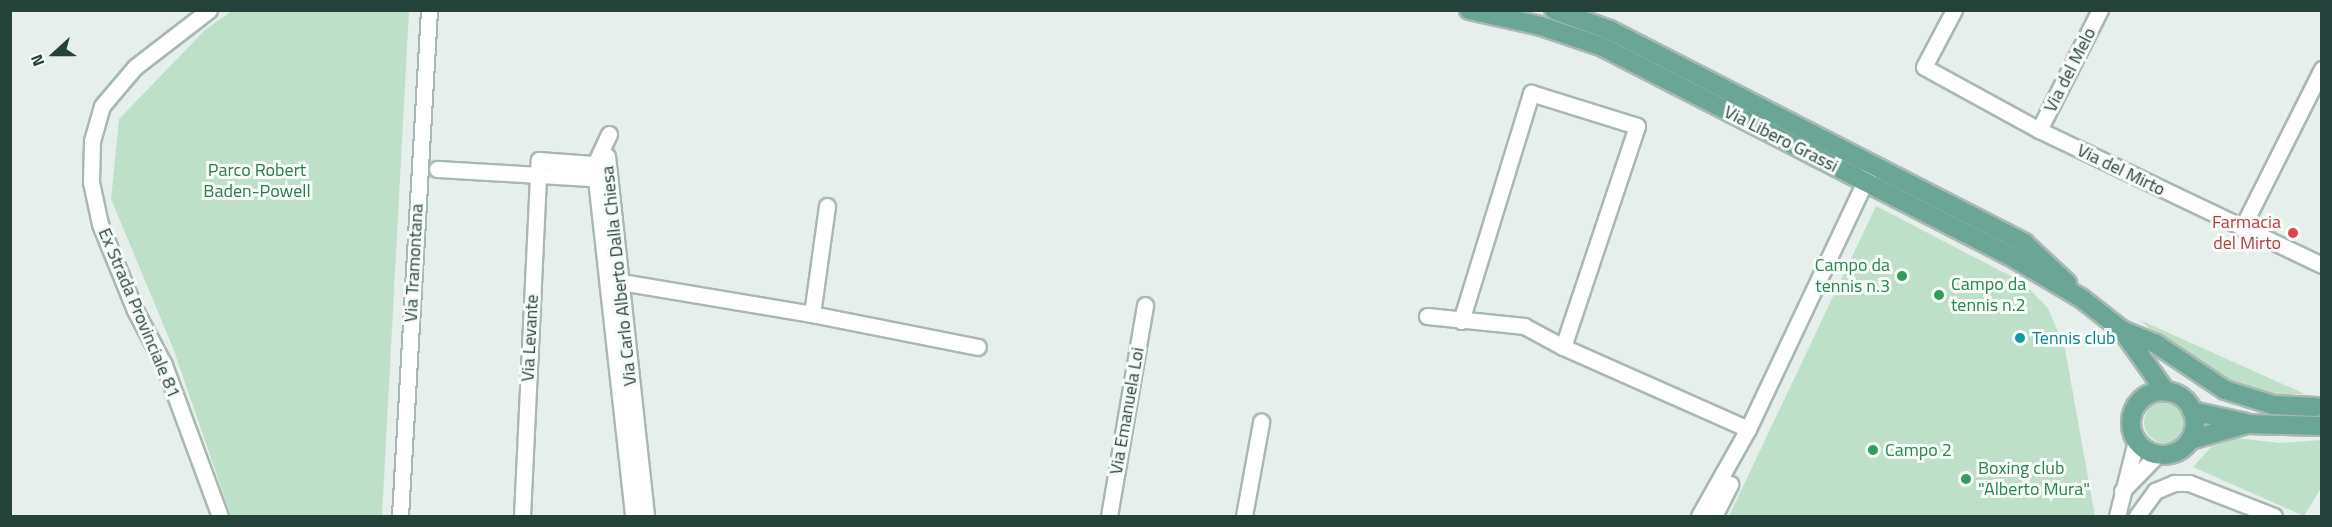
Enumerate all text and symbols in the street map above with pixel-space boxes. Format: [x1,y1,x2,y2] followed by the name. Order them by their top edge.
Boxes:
[24,24,84,84] north arrow
[2040,24,2100,116] street label: Via del Melo
[24,51,50,70] text: N
[1720,101,1842,177] street label: Via Libero Grassi
[2073,139,2169,201] street label: Via del Mirto
[203,160,311,202] park label: Parco Robert Baden-Powell
[597,165,641,387] street label: Via Carlo Alberto Dalla Chiesa
[400,203,428,323] street label: Via Tramontana
[2212,212,2281,254] place label: Farmacia del Mirto
[93,225,185,401] street label: Ex Strada Provinciale 81
[2286,226,2300,240] marker: Farmacia del Mirto
[1815,255,1890,298] place label: Campo da tennis n.3
[1895,269,1909,283] marker: Campo da tennis n.3
[1951,274,2026,316] place label: Campo da tennis n.2
[1932,288,1946,302] marker: Campo da tennis n.2
[517,294,543,382] street label: Via Levante
[2032,327,2116,349] place label: Tennis club
[2013,331,2027,345] marker: Tennis club
[1105,346,1149,476] street label: Via Emanuela Loi
[1885,439,1952,461] place label: Campo 2
[1866,443,1880,457] marker: Campo 2
[1978,458,2090,500] place label: Boxing club "Alberto Mura"
[1959,472,1973,486] marker: Boxing club "Alberto Mura"

